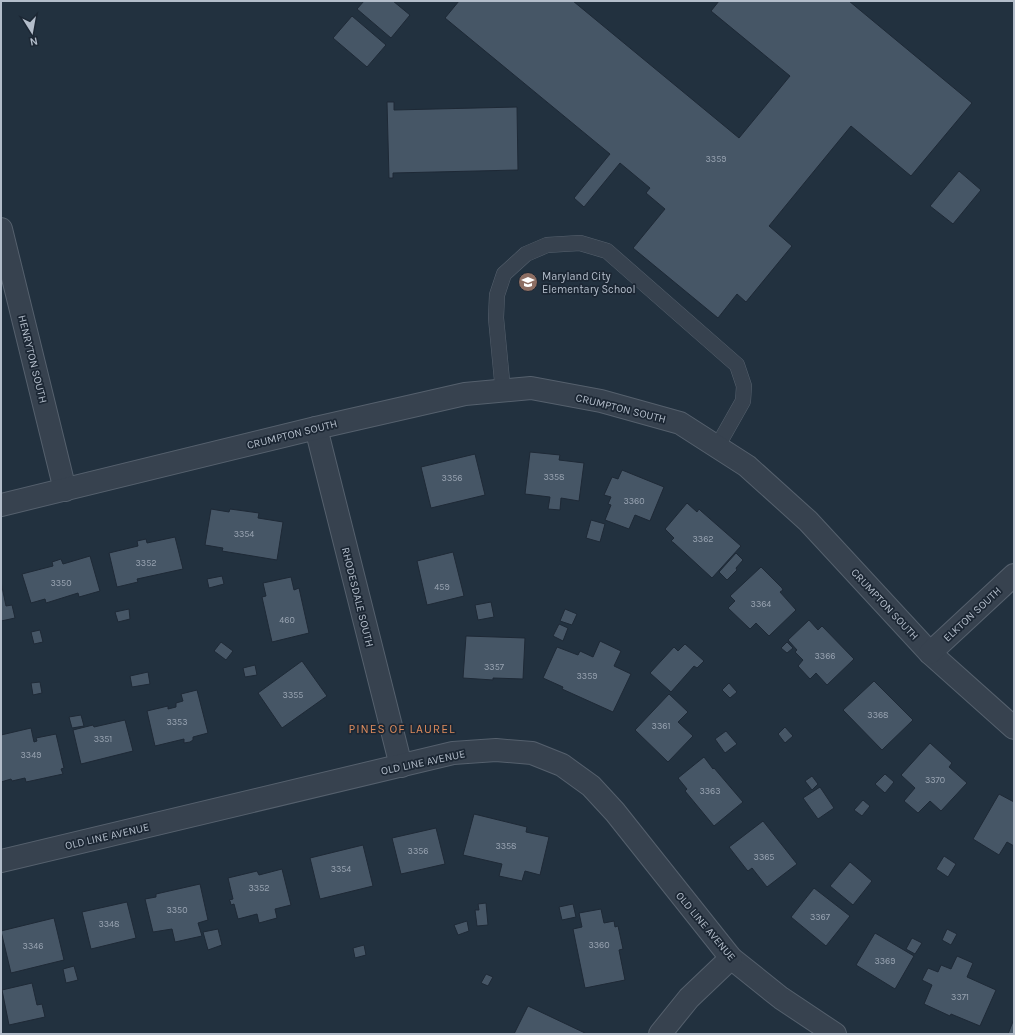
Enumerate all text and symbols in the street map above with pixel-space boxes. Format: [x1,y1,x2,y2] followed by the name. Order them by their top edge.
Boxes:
[12,12,52,52] north arrow
[29,34,39,48] text: N
[706,154,726,164] house number: 3359
[542,270,635,296] place label: Maryland City Elementary School
[517,271,539,293] school or university icon: Maryland City Elementary School
[15,314,50,405] street label: HENRYTON SOUTH
[574,391,667,426] street label: CRUMPTON SOUTH
[246,417,339,452] street label: CRUMPTON SOUTH
[543,472,565,482] house number: 3358
[442,473,462,483] house number: 3356
[623,496,645,506] house number: 3360
[234,529,254,539] house number: 3354
[693,534,714,544] house number: 3362
[339,546,376,648] street label: RHODESDALE SOUTH
[136,558,156,568] house number: 3352
[848,566,921,643] street label: CRUMPTON SOUTH
[50,578,72,588] house number: 3350
[434,582,450,592] house number: 459
[941,584,1004,645] street label: ELKTON SOUTH
[751,599,771,609] house number: 3364
[279,615,295,625] house number: 460
[815,651,835,661] house number: 3366
[484,662,505,672] house number: 3357
[577,671,597,681] house number: 3359
[283,690,303,700] house number: 3355
[867,710,889,720] house number: 3368
[166,717,188,727] house number: 3353
[652,721,670,731] house number: 3361
[349,722,456,736] district label: PINES OF LAUREL
[94,734,112,744] house number: 3351
[380,747,466,778] street label: OLD LINE AVENUE
[21,750,41,760] house number: 3349
[925,775,945,785] house number: 3370
[699,786,721,796] house number: 3363
[64,820,150,852] street label: OLD LINE AVENUE
[495,841,517,851] house number: 3358
[408,846,428,856] house number: 3356
[754,852,774,862] house number: 3365
[331,864,351,874] house number: 3354
[249,883,269,893] house number: 3352
[673,889,738,963] street label: OLD LINE AVENUE
[166,905,188,915] house number: 3350
[810,912,831,922] house number: 3367
[98,919,120,929] house number: 3348
[588,940,610,950] house number: 3360
[23,941,43,951] house number: 3346
[874,956,896,966] house number: 3369
[951,992,969,1002] house number: 3371

